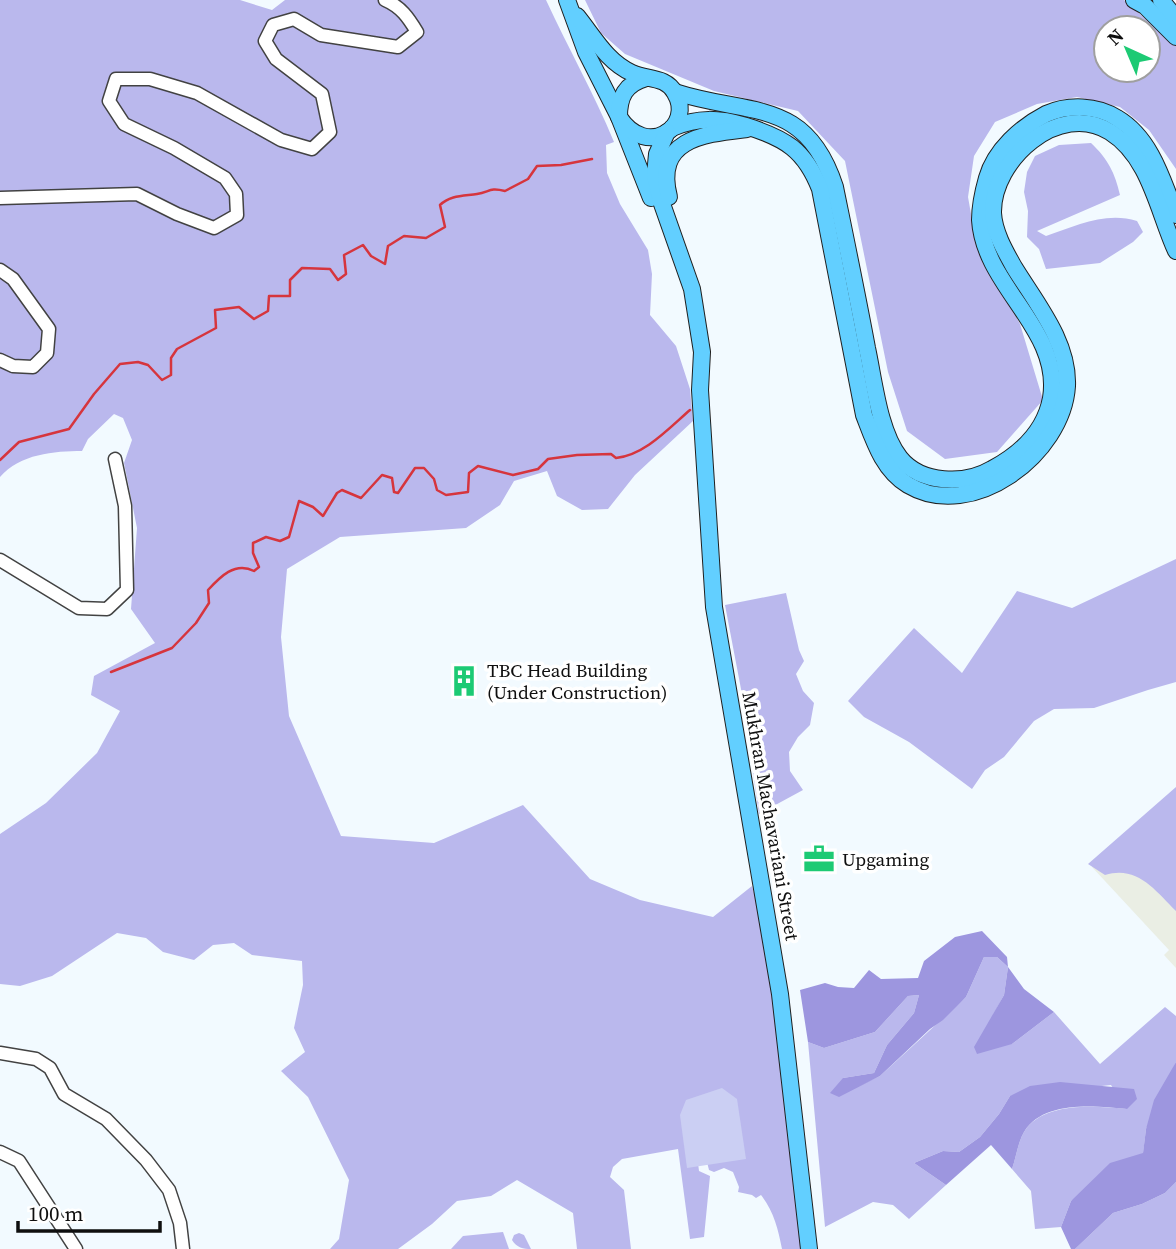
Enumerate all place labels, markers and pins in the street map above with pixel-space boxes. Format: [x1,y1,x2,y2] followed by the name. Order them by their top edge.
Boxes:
[487,657,668,705] place label: TBC Head Building (Under Construction)
[447,664,481,698] building icon: TBC Head Building (Under Construction)
[802,842,836,876] office icon: Upgaming
[842,846,929,872] place label: Upgaming

